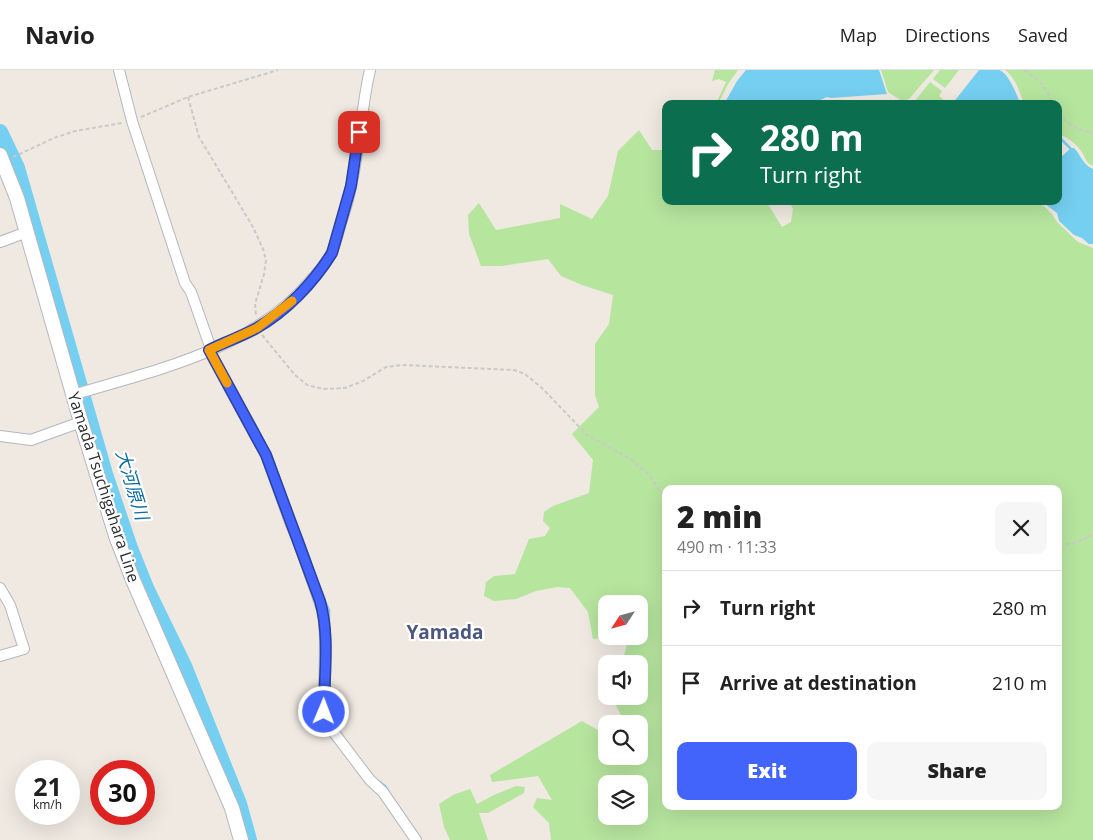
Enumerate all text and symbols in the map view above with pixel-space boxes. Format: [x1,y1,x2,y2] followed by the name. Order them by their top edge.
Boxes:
[25,18,95,51] text: Navio
[840,23,877,47] text: Map
[905,23,990,47] text: Directions
[1018,23,1068,47] text: Saved
[338,111,380,153] pin
[760,114,864,161] text: 280 m
[345,118,373,146] icon: arrive
[677,120,742,185] icon: right
[760,159,862,189] text: Turn right
[63,389,145,585] street label: Yamada Tsuchigahara Line
[111,447,156,525] water label: 大河原川
[677,496,762,537] text: 2 min
[995,502,1047,554] button: close
[677,536,777,558] text: 490 m · 11:33
[677,594,705,622] icon: right
[598,595,648,645] north arrow
[598,595,648,825] map controls
[720,595,815,621] text: Turn right
[992,595,1047,621] text: 280 m
[407,619,483,645] district label: Yamada
[598,655,648,705] button: sound
[677,669,705,697] icon: arrive
[720,670,917,696] text: Arrive at destination
[992,670,1047,696] text: 210 m
[297,685,349,737] position arrow
[598,715,648,765] button: search
[677,742,857,800] button: Exit
[867,742,1047,800] button: Share
[90,760,155,825] speed limit sign: 30
[33,769,62,803] text: 21
[598,775,648,825] button: layers
[33,796,62,813] text: km/h

